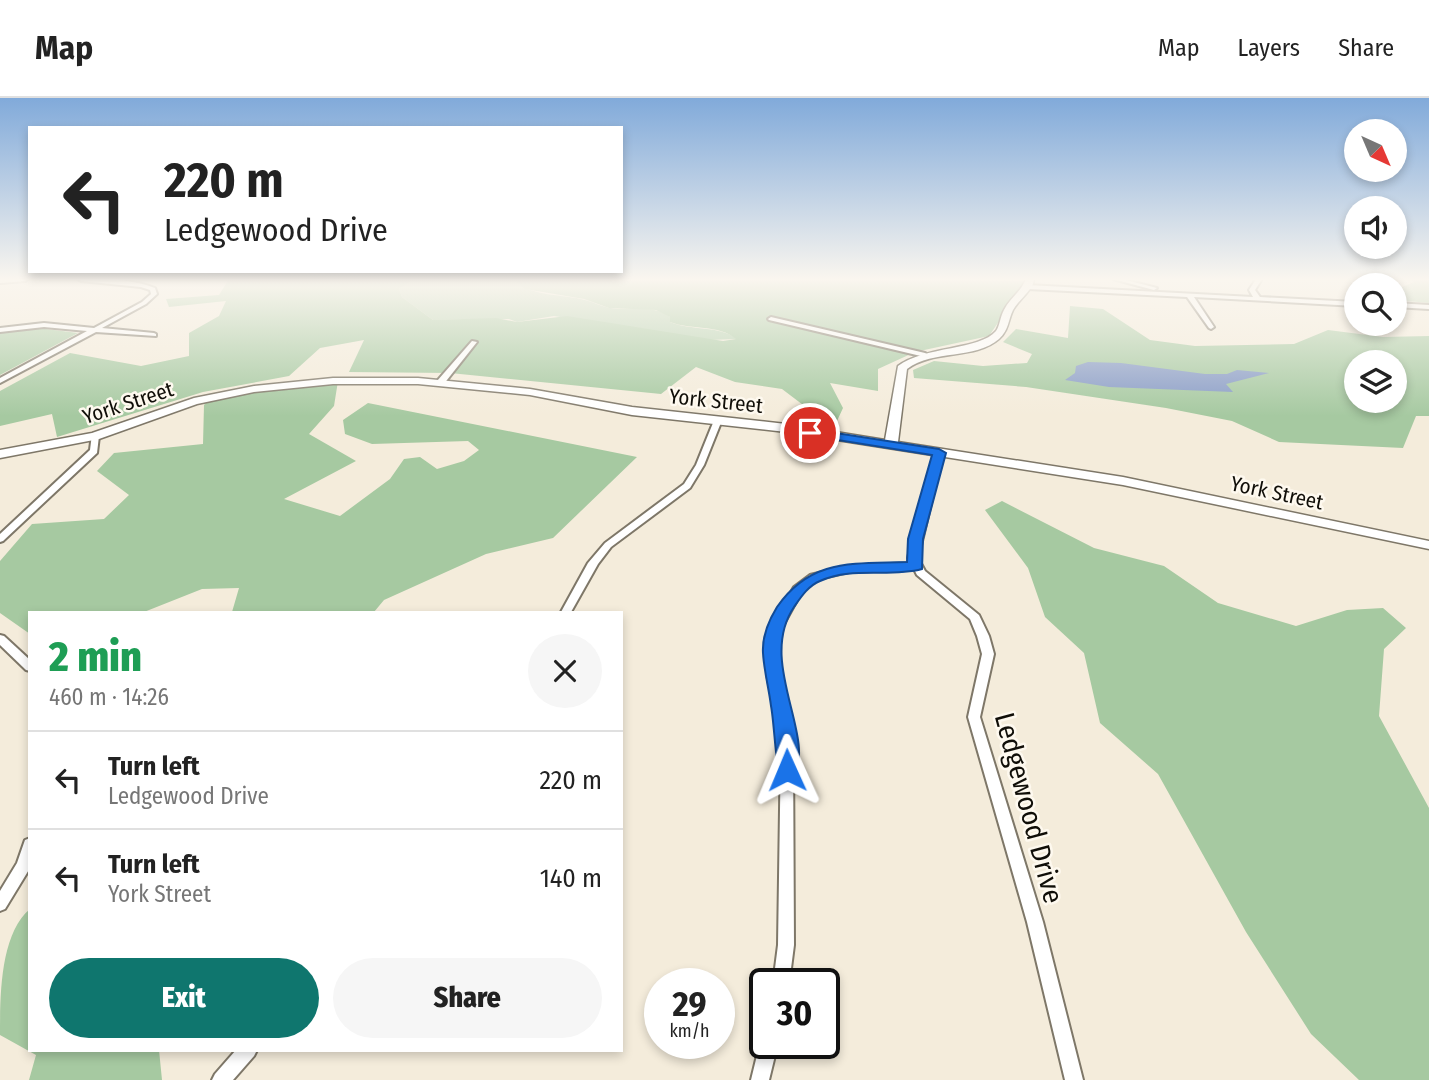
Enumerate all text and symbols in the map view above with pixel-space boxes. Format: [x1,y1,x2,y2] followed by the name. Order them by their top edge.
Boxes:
[35,28,93,68] text: Map
[1158,34,1200,62] text: Map
[1238,34,1300,62] text: Layers
[1338,34,1394,62] text: Share
[1344,119,1407,182] north arrow
[1344,119,1407,413] map controls
[164,151,284,210] text: 220 m
[49,154,140,245] icon: left
[1344,196,1407,259] button: sound
[164,211,388,249] text: Ledgewood Drive
[1344,273,1407,336] button: search
[1344,350,1407,413] button: layers
[79,376,177,430] street label: York Street
[668,383,764,419] street label: York Street
[780,403,840,463] pin
[791,414,829,452] icon: arrive
[1228,471,1326,516] street label: York Street
[49,632,142,682] text: 2 min
[528,634,602,708] button: close
[49,683,169,711] text: 460 m · 14:26
[988,709,1070,907] street label: Ledgewood Drive
[750,733,824,807] position arrow
[108,751,200,782] text: Turn left
[49,761,87,799] icon: left
[539,765,602,796] text: 220 m
[108,782,269,810] text: Ledgewood Drive
[108,849,200,880] text: Turn left
[49,859,87,897] icon: left
[540,863,602,894] text: 140 m
[108,880,211,908] text: York Street
[49,958,319,1038] button: Exit
[333,958,602,1038] button: Share
[749,968,840,1059] speed limit sign: 30
[672,983,707,1025] text: 29
[669,1020,710,1042] text: km/h

